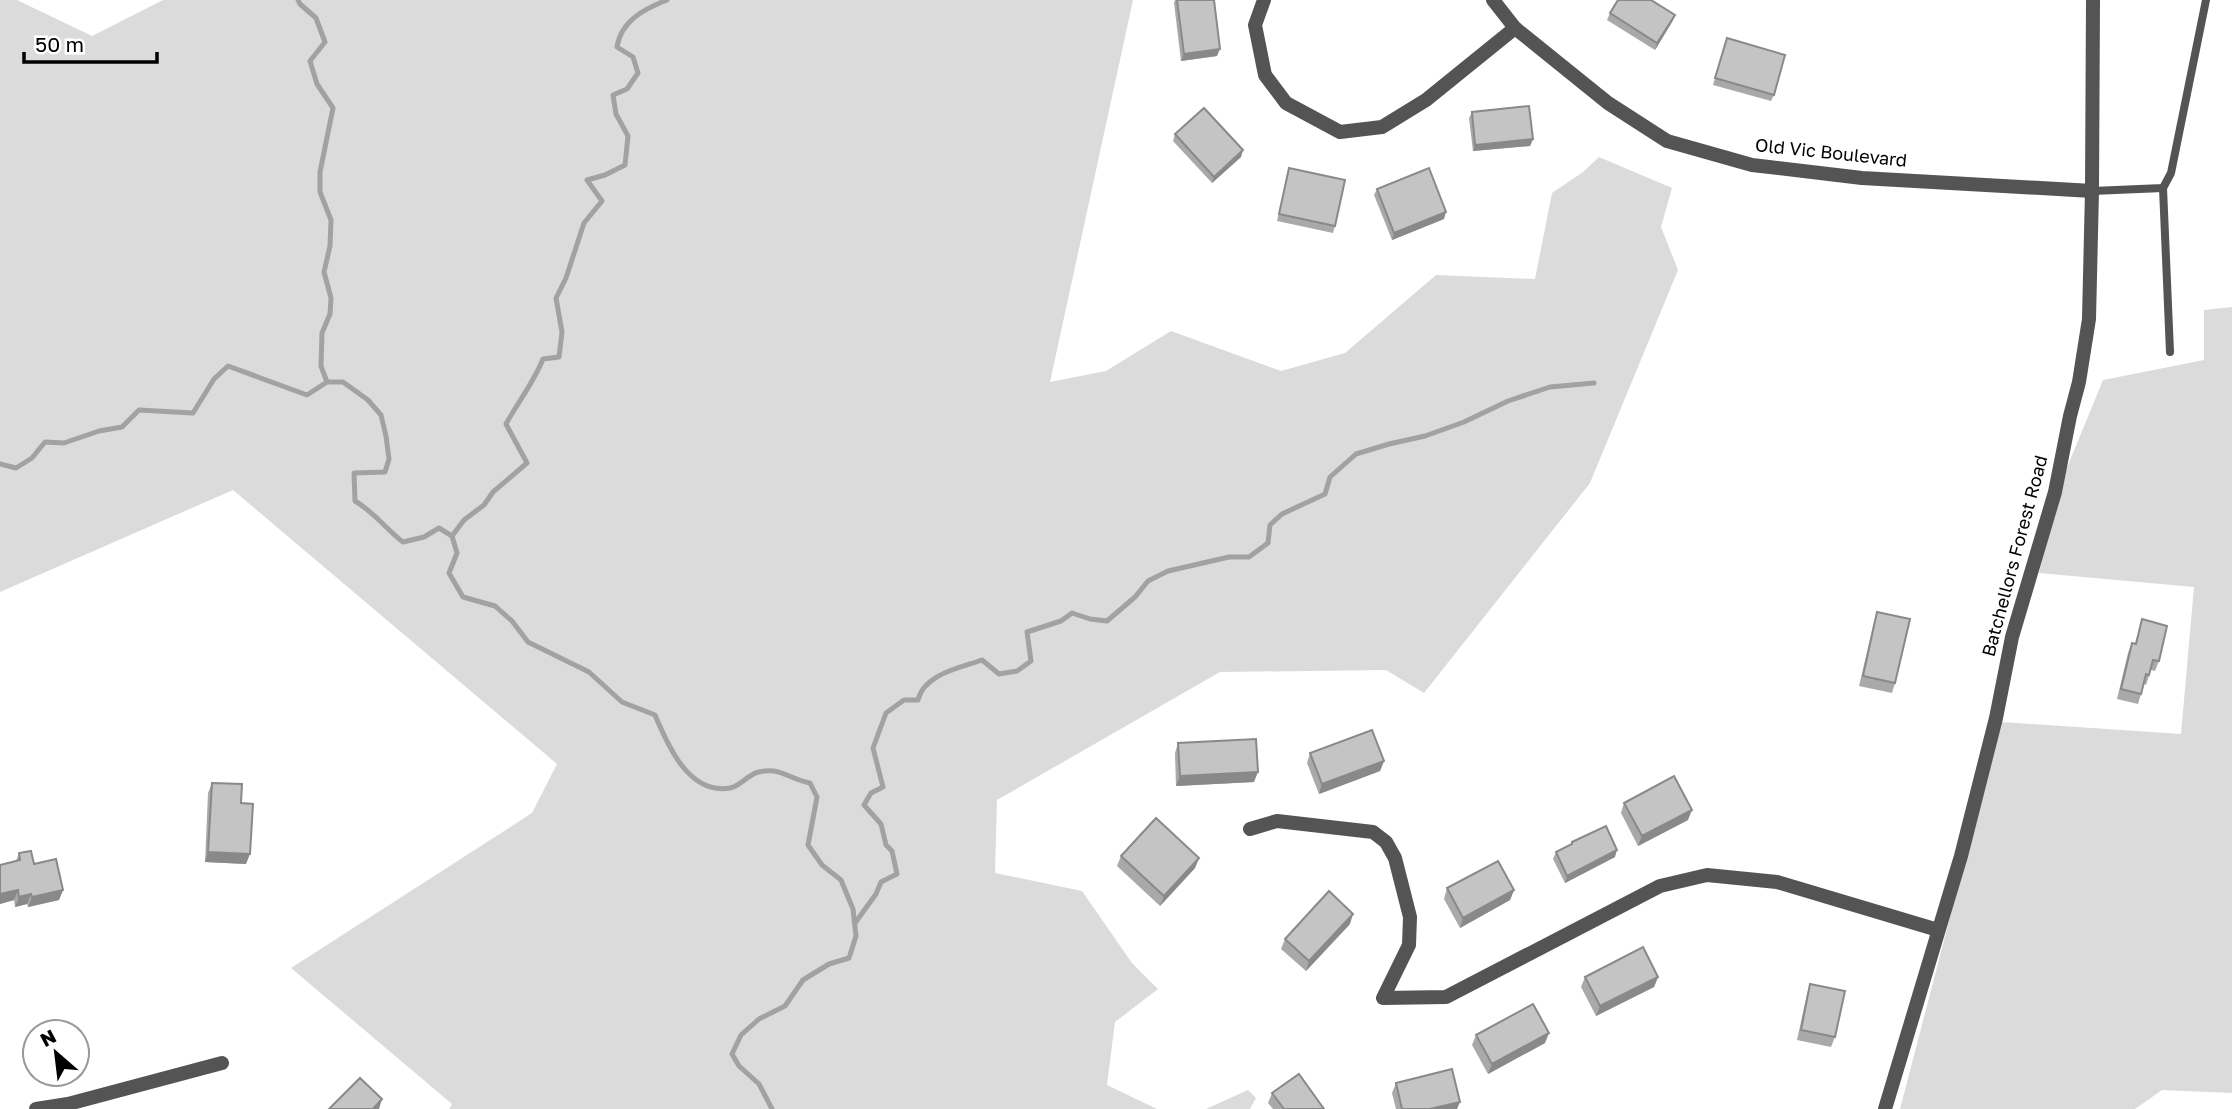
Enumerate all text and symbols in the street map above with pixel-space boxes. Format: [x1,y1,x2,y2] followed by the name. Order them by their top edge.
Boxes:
[24,21,158,65] scale bar
[35,31,84,57] text: 50 m
[1754,133,1908,171] street label: Old Vic Boulevard
[1977,453,2052,659] street label: Batchellors Forest Road
[21,1018,91,1088] north arrow
[36,1024,60,1051] text: N

